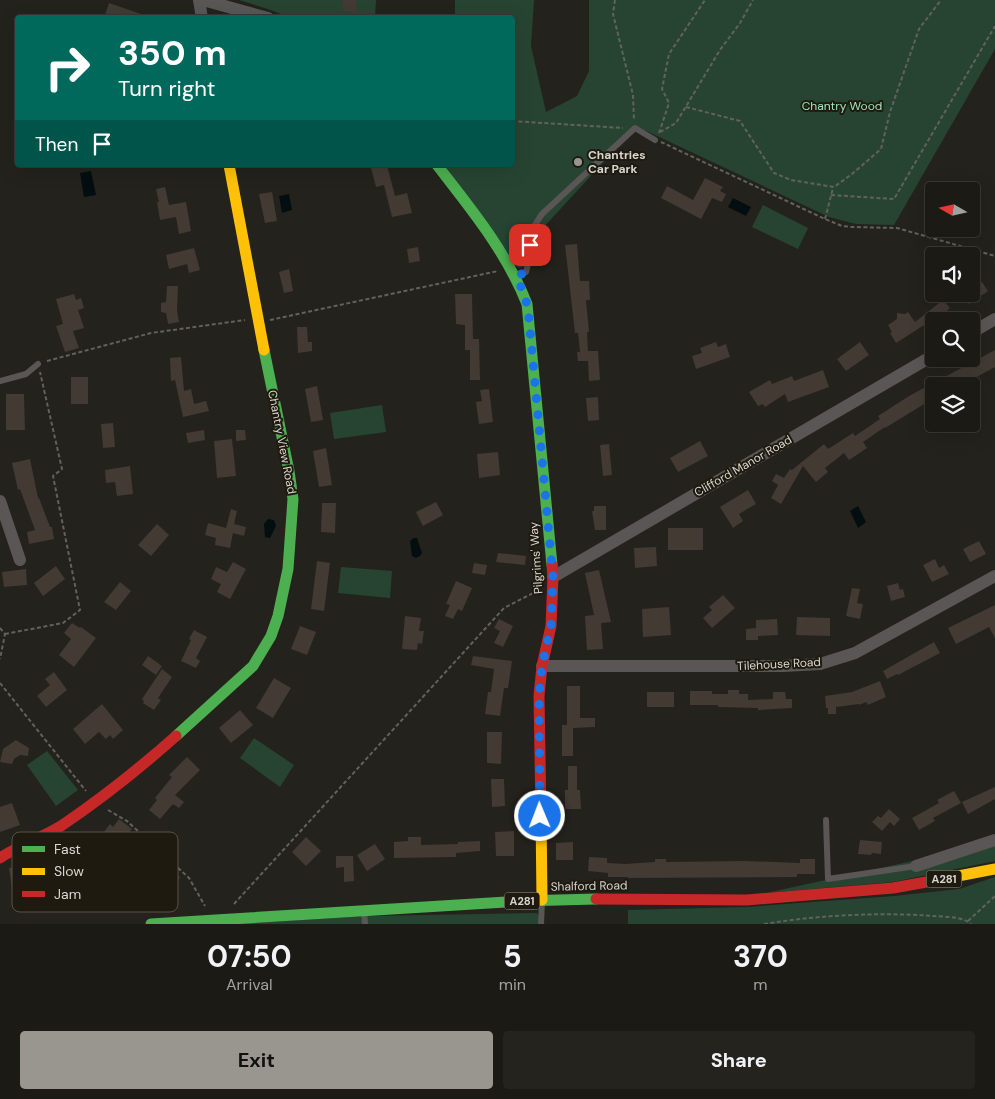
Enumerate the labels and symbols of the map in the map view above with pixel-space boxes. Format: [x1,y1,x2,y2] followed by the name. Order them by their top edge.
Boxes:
[802,98,882,114] park label: Chantry Wood
[588,147,646,177] place label: Chantries Car Park
[572,156,584,168] marker: Chantries Car Park
[925,182,980,238] north arrow
[509,224,551,266] pin
[264,389,300,495] street label: Chantry View Road
[691,431,795,501] street label: Clifford Manor Road
[525,521,547,595] street label: Pilgrims' Way
[737,654,821,674] street label: Tilehouse Road
[513,789,565,841] position arrow
[12,832,178,912] legend
[54,840,81,858] text: Fast
[54,862,84,880] text: Slow
[926,871,962,888] road number: A281
[550,877,628,895] street label: Shalford Road
[54,885,81,903] text: Jam
[504,892,540,909] road number: A281

